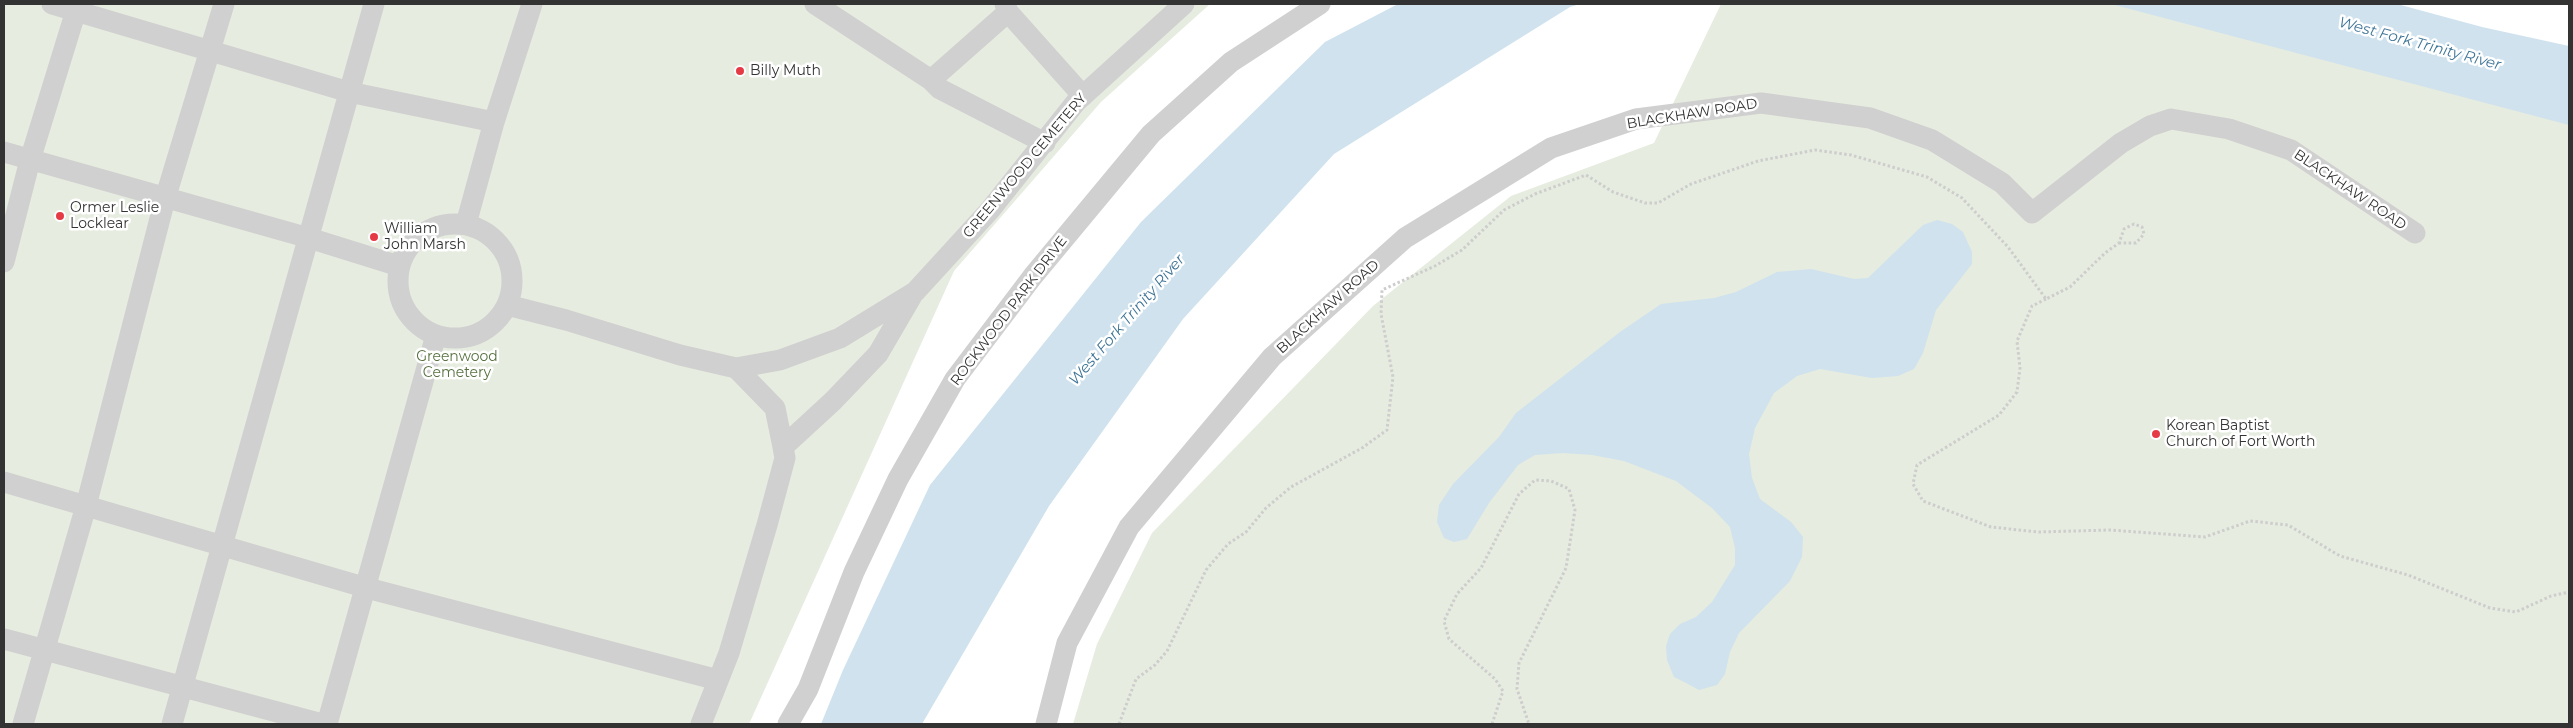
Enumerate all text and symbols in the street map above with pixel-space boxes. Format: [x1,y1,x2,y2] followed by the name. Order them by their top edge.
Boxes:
[2337,14,2503,74] water label: West Fork Trinity River
[750,63,821,79] place label: Billy Muth
[734,65,746,77] marker: Billy Muth
[960,90,1090,242] street label: GREENWOOD CEMETERY
[1625,95,1759,133] street label: BLACKHAW ROAD
[2291,146,2409,234] street label: BLACKHAW ROAD
[70,200,159,232] place label: Ormer Leslie Locklear
[54,210,66,222] marker: Ormer Leslie Locklear
[384,221,466,253] place label: William John Marsh
[368,231,380,243] marker: William John Marsh
[947,233,1071,389] street label: ROCKWOOD PARK DRIVE
[1065,251,1189,389] water label: West Fork Trinity River
[1273,257,1383,357] street label: BLACKHAW ROAD
[416,349,498,382] park label: Greenwood Cemetery
[2166,418,2315,451] place label: Korean Baptist Church of Fort Worth
[2150,428,2162,440] marker: Korean Baptist Church of Fort Worth

